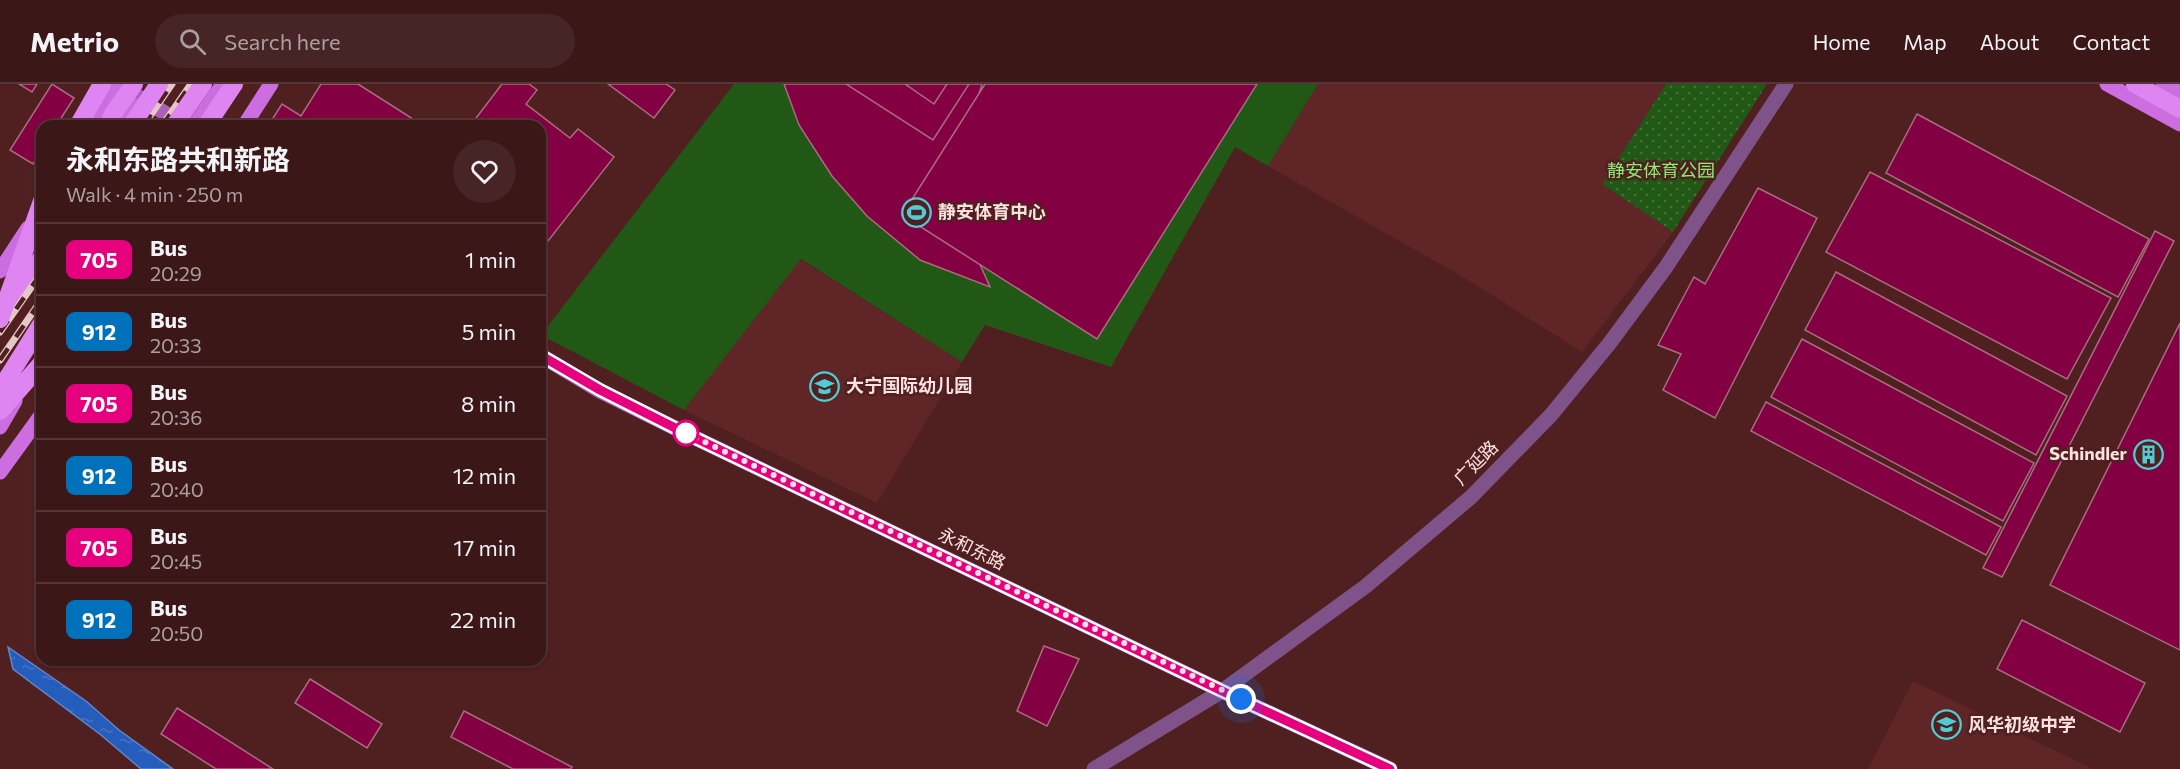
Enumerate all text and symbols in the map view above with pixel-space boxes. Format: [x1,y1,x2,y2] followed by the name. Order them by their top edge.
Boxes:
[155,14,575,68] search box
[30,24,119,58] text: Metrio
[176,25,209,58] icon: search
[224,28,341,55] text: Search here
[1813,29,1870,54] text: Home
[1903,29,1947,54] text: Map
[1980,29,2039,54] text: About
[2072,29,2150,54] text: Contact
[453,140,516,203] button: heart
[66,142,290,176] text: 永和东路共和新路
[1607,159,1715,181] park label: 静安体育公园
[66,182,243,206] text: Walk · 4 min · 250 m
[901,196,933,228] sports icon: 静安体育中心
[938,200,1046,222] place label: 静安体育中心
[150,234,187,261] text: Bus
[465,246,516,273] text: 1 min
[80,247,118,272] text: 705
[150,261,202,285] text: 20:29
[150,306,187,333] text: Bus
[462,318,516,345] text: 5 min
[82,319,116,344] text: 912
[150,333,202,357] text: 20:33
[809,370,841,402] school or university icon: 大宁国际幼儿园
[846,374,972,396] place label: 大宁国际幼儿园
[150,378,187,405] text: Bus
[461,390,516,417] text: 8 min
[80,391,118,416] text: 705
[150,405,202,429] text: 20:36
[673,420,699,446] unlabelled marker
[1448,435,1502,489] street label: 广延路
[2132,438,2164,470] building icon: Schindler
[2049,442,2128,464] place label: Schindler
[150,450,187,477] text: Bus
[453,462,516,489] text: 12 min
[82,463,116,488] text: 912
[150,477,204,501] text: 20:40
[150,522,187,549] text: Bus
[935,522,1010,574] street label: 永和东路
[453,534,516,561] text: 17 min
[80,535,118,560] text: 705
[150,549,202,573] text: 20:45
[150,594,187,621] text: Bus
[450,606,516,633] text: 22 min
[82,607,116,632] text: 912
[150,621,203,645] text: 20:50
[1226,684,1256,714] your location
[1931,709,1963,741] school or university icon: 风华初级中学
[1968,713,2076,735] place label: 风华初级中学

